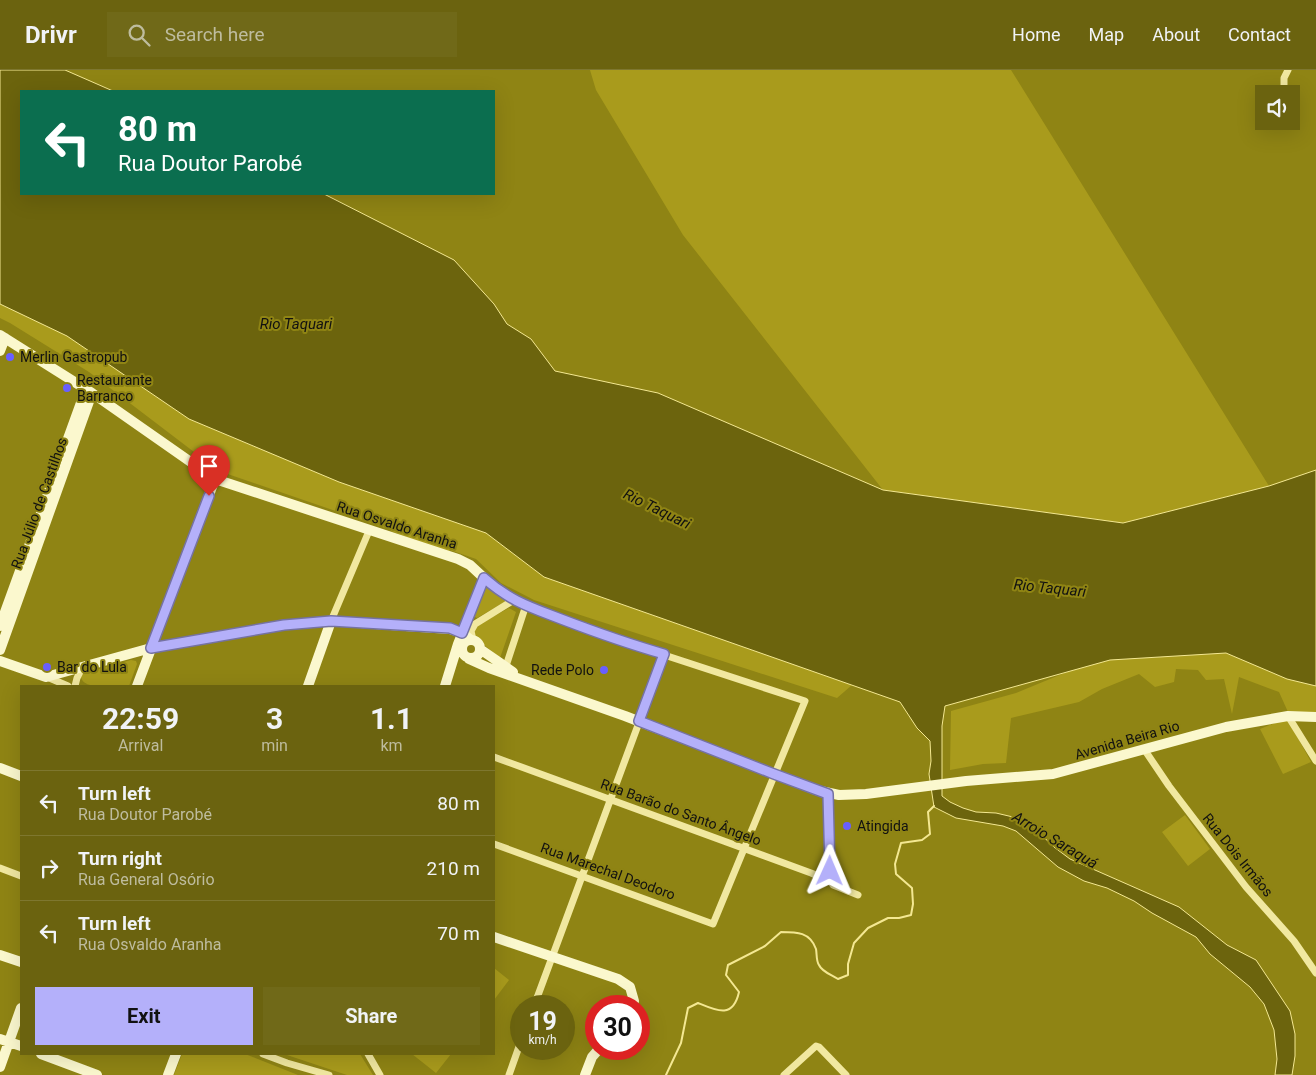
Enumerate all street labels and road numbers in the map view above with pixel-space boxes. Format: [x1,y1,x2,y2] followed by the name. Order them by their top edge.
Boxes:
[8,435,70,571] street label: Rua Júlio de Castilhos
[335,498,459,552] street label: Rua Osvaldo Aranha
[1073,717,1181,763] street label: Avenida Beira Rio
[599,775,764,849] street label: Rua Barão do Santo Ângelo
[1200,810,1276,900] street label: Rua Dois Irmãos
[539,839,677,903] street label: Rua Marechal Deodoro

